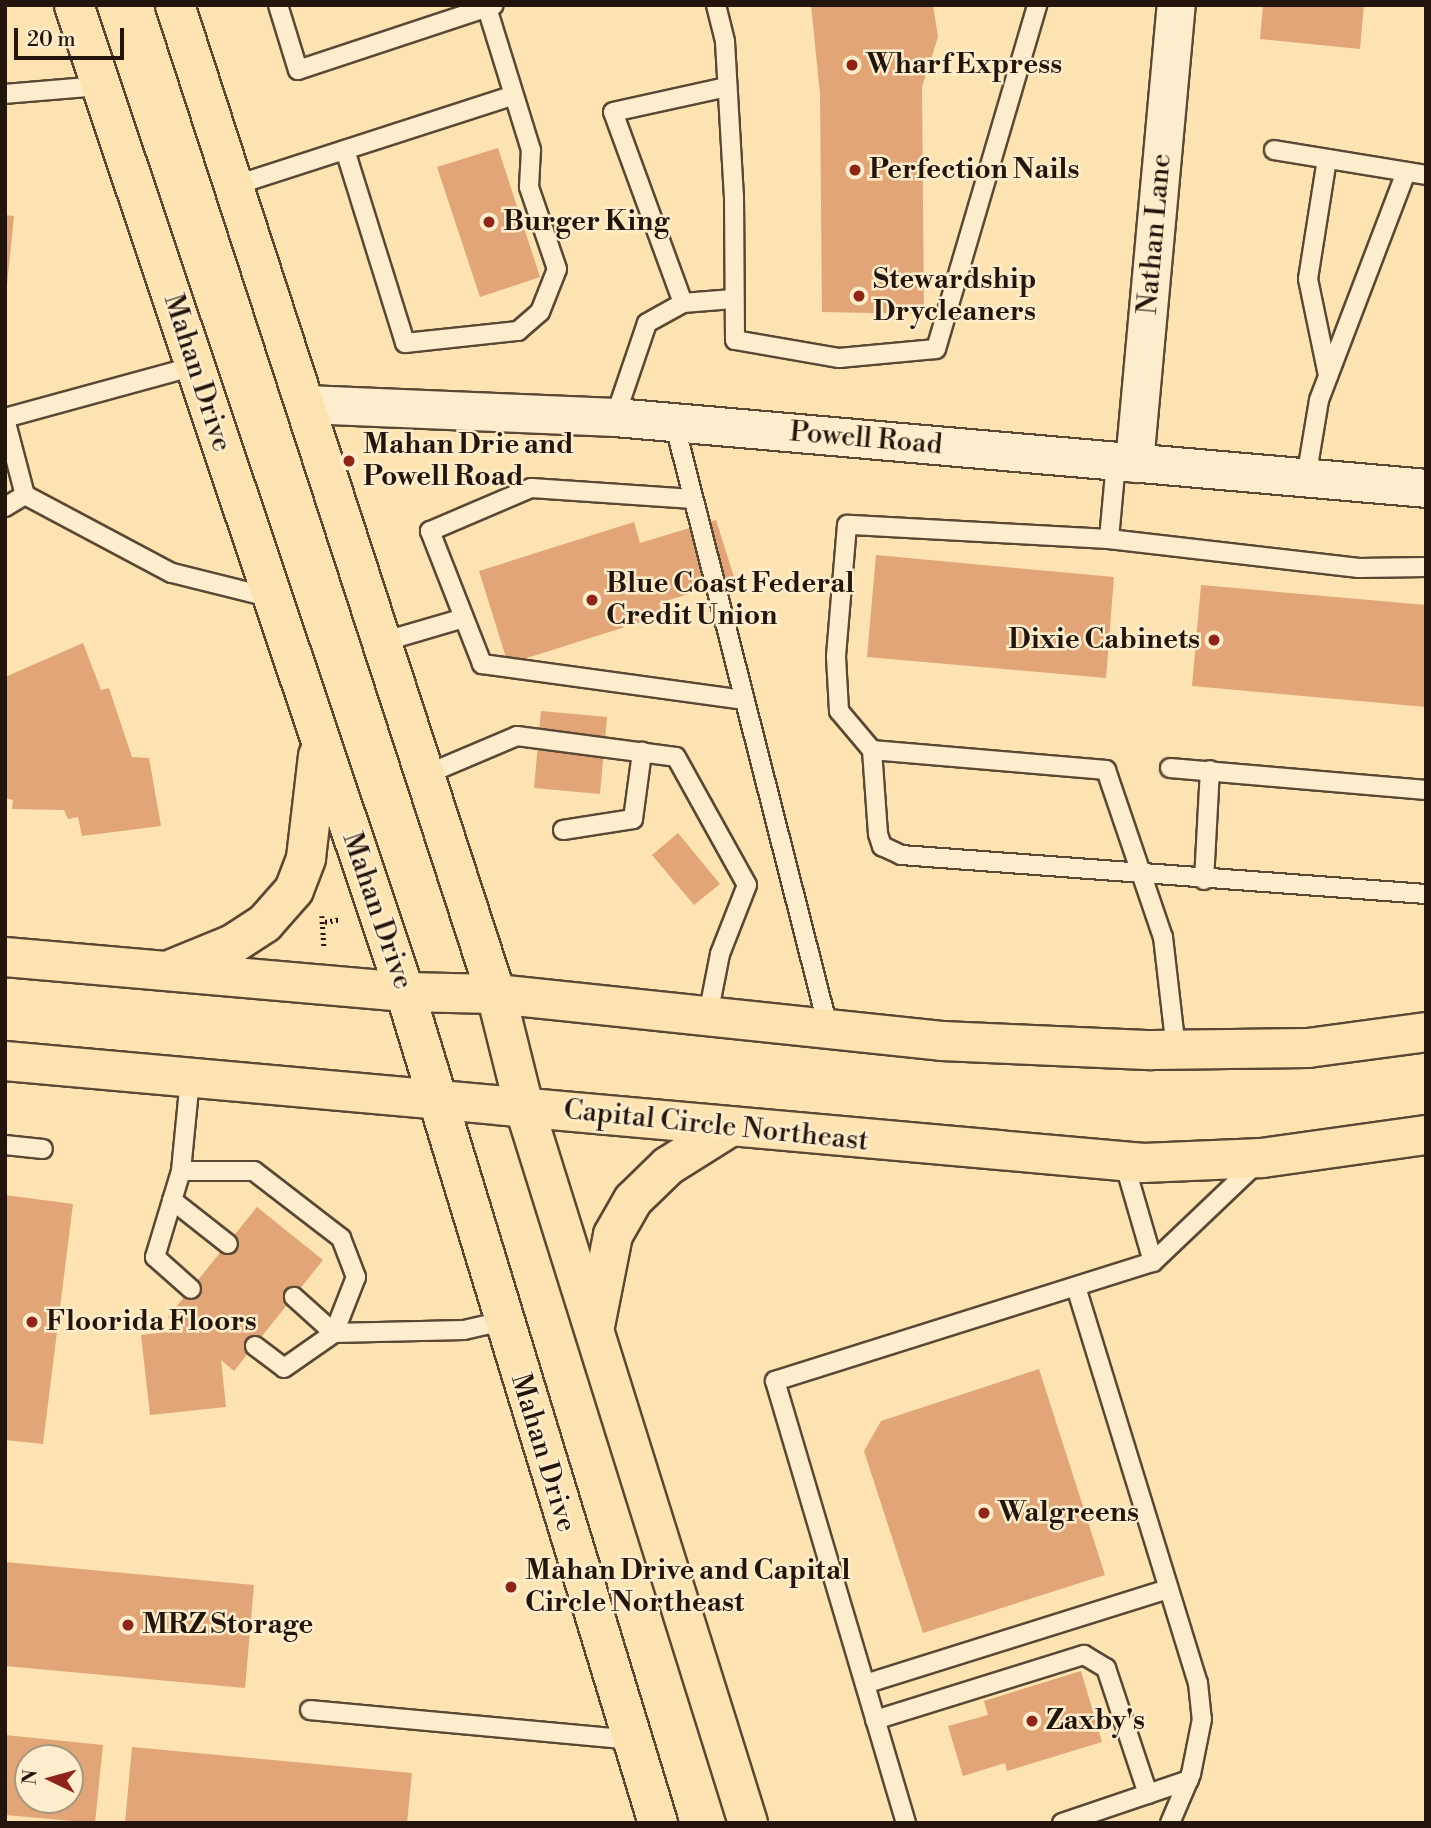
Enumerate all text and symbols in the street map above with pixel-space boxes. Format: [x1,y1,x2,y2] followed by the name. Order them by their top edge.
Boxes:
[18,14,128,58] scale bar
[27,27,76,53] text: 20 m
[866,48,1062,82] place label: Wharf Express
[844,57,860,73] marker: Wharf Express
[1131,152,1179,316] street label: Nathan Lane
[869,153,1080,187] place label: Perfection Nails
[847,162,863,178] marker: Perfection Nails
[503,205,669,239] place label: Burger King
[481,214,497,230] marker: Burger King
[873,263,1037,329] place label: Stewardship Drycleaners
[851,288,867,304] marker: Stewardship Drycleaners
[156,290,238,456] street label: Mahan Drive
[788,416,944,462] street label: Powell Road
[363,428,574,494] place label: Mahan Drie and Powell Road
[341,453,357,469] marker: Mahan Drie and Powell Road
[606,567,855,633] place label: Blue Coast Federal Credit Union
[584,592,600,608] marker: Blue Coast Federal Credit Union
[1008,623,1200,657] place label: Dixie Cabinets
[1206,632,1222,648] marker: Dixie Cabinets
[334,828,420,994] street label: Mahan Drive
[562,1093,870,1159] street label: Capital Circle Northeast
[46,1305,257,1339] place label: Floorida Floors
[24,1314,40,1330] marker: Floorida Floors
[503,1370,583,1536] street label: Mahan Drive
[998,1496,1139,1530] place label: Walgreens
[976,1505,992,1521] marker: Walgreens
[525,1554,850,1620] place label: Mahan Drive and Capital Circle Northeast
[503,1579,519,1595] marker: Mahan Drive and Capital Circle Northeast
[142,1608,313,1642] place label: MRZ Storage
[120,1617,136,1633] marker: MRZ Storage
[1046,1704,1145,1738] place label: Zaxby's
[1024,1713,1040,1729] marker: Zaxby's
[14,1744,84,1814] north arrow
[17,1769,43,1786] text: N

